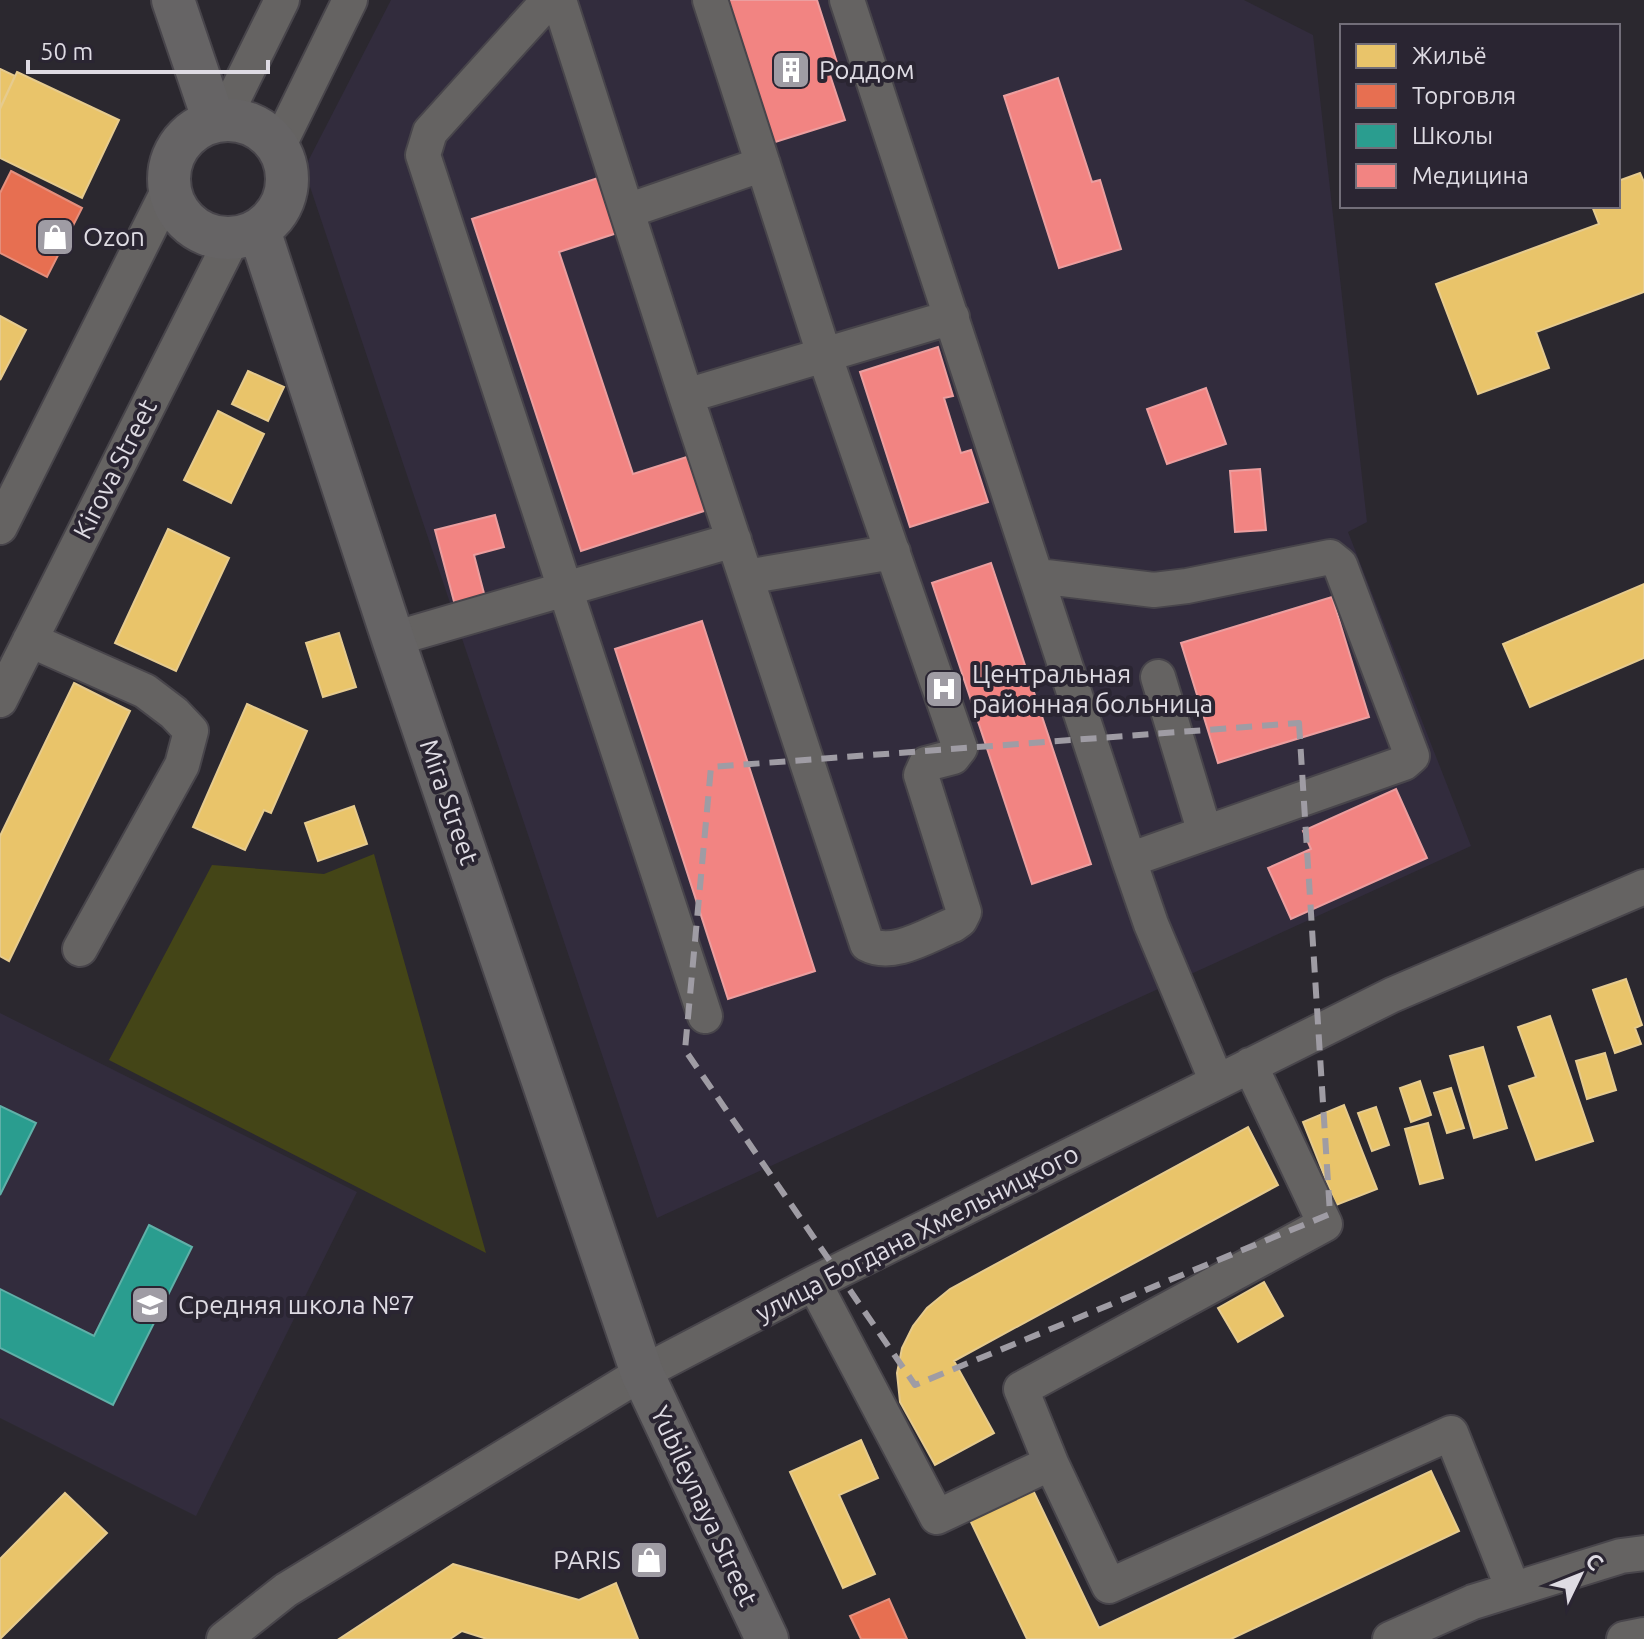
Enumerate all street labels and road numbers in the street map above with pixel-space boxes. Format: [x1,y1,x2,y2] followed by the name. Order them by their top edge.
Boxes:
[67,394,162,543] street label: Kirova Street
[414,735,484,868] street label: Mira Street
[750,1138,1083,1327] street label: улица Богдана Хмельницкого
[645,1401,763,1610] street label: Yubileynaya Street

